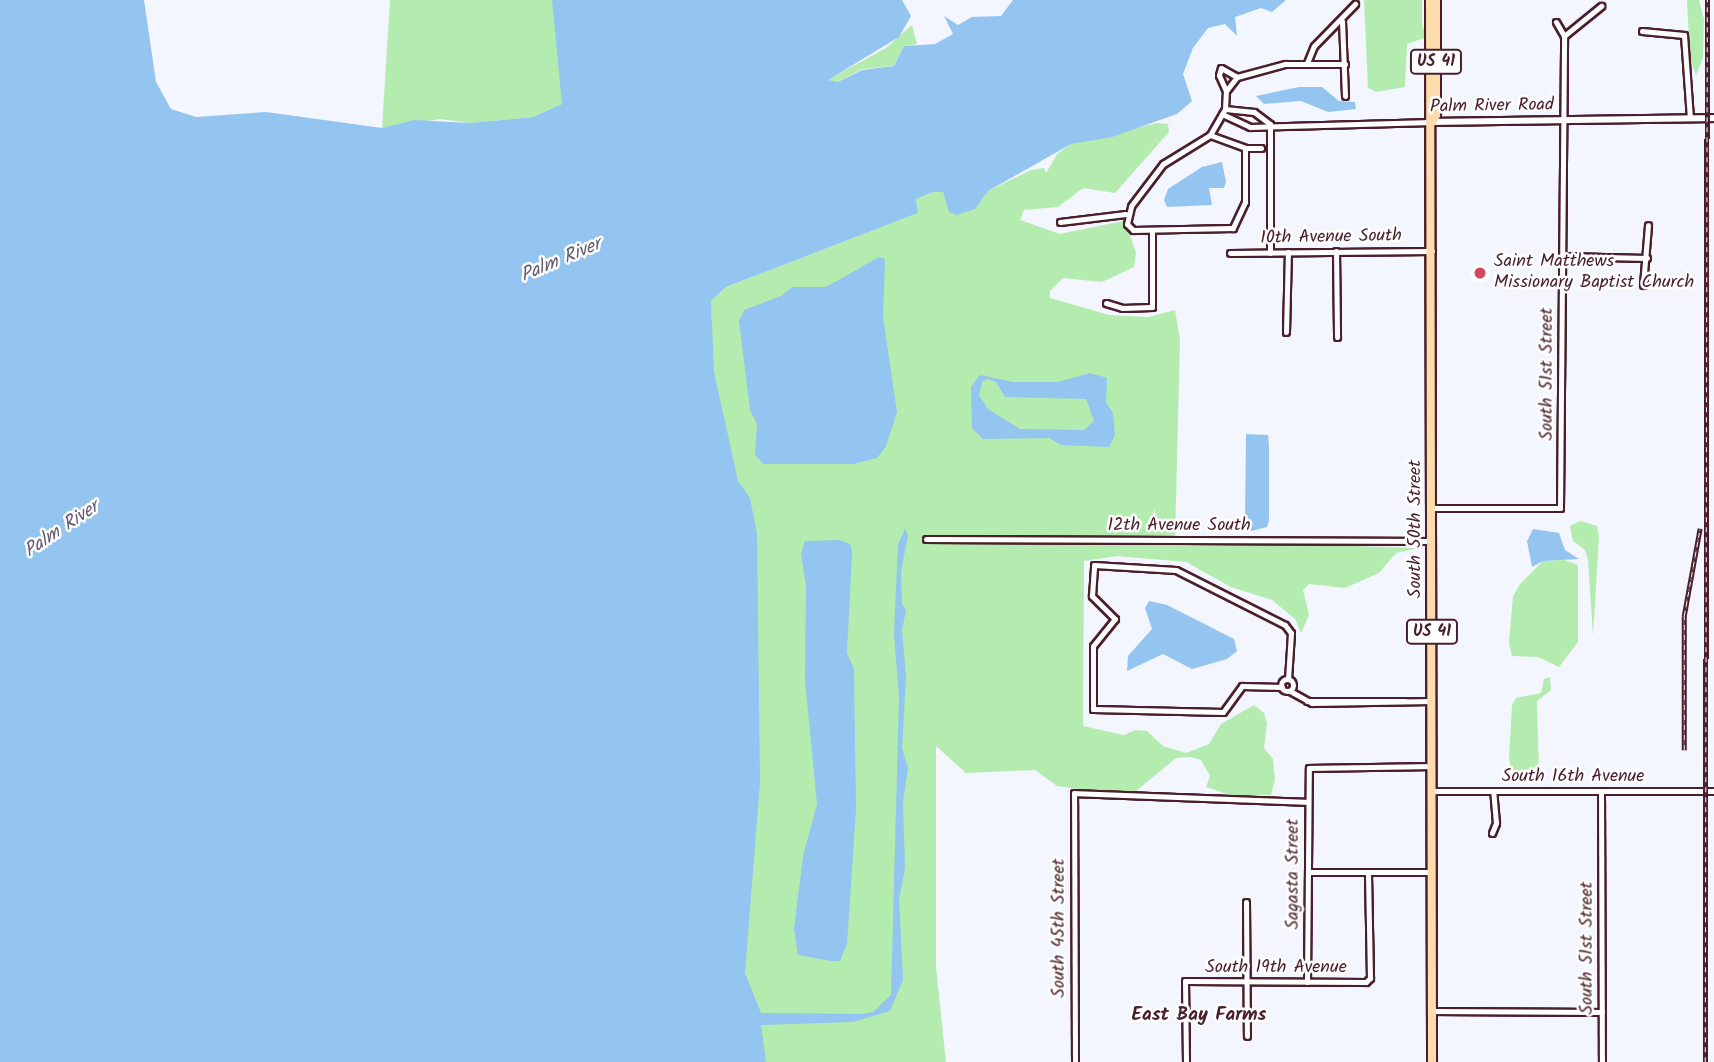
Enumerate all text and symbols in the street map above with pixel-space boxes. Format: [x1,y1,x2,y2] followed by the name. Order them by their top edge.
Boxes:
[1410,50,1462,74] road number: US 41
[1430,95,1554,119] street label: Palm River Road
[1260,226,1402,250] street label: 10th Avenue South
[517,234,605,288] water label: Palm River
[1494,252,1694,294] place label: Saint Matthews Missionary Baptist Church
[1472,265,1488,281] marker: Saint Matthews Missionary Baptist Church
[1537,307,1559,441] street label: South 51st Street
[1405,460,1427,598] street label: South 50th Street
[20,497,104,563] water label: Palm River
[1107,515,1251,537] street label: 12th Avenue South
[1406,620,1458,645] road number: US 41
[1502,766,1644,788] street label: South 16th Avenue
[1283,819,1305,929] street label: Sagasta Street
[1049,858,1071,998] street label: South 45th Street
[1577,881,1599,1015] street label: South 51st Street
[1205,957,1347,979] street label: South 19th Avenue
[1132,1005,1266,1027] district label: East Bay Farms

